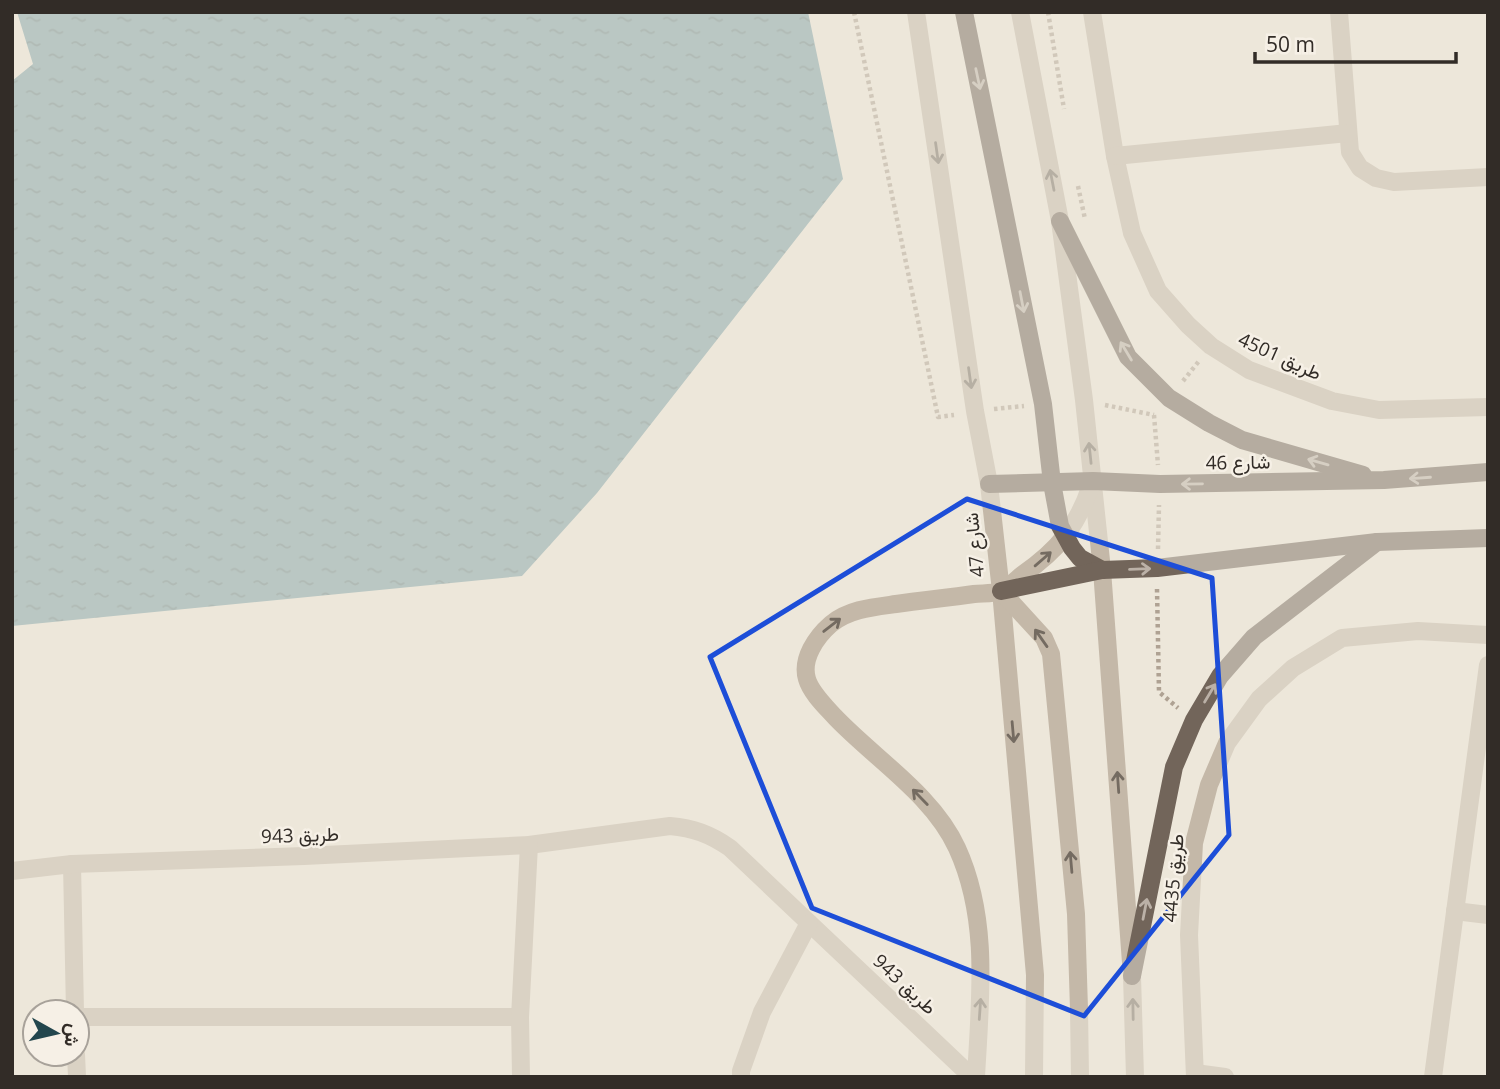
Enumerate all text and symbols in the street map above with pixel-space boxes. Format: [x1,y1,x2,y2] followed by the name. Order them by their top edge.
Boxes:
[1255,21,1456,65] scale bar
[1266,30,1315,58] text: 50 m
[971,67,985,90] one-way arrow
[931,141,944,163] one-way arrow
[1045,169,1058,192] one-way arrow
[1016,290,1030,313] one-way arrow
[1234,326,1326,386] street label: طريق 4501
[1118,342,1132,362] one-way arrow
[964,366,977,388] one-way arrow
[1083,443,1096,465] one-way arrow
[1205,448,1271,476] street label: شارع 46
[1307,455,1330,468] one-way arrow
[1409,472,1431,485] one-way arrow
[1181,477,1204,491] one-way arrow
[958,511,990,579] street label: شارع 47
[1034,551,1052,567] one-way arrow
[1128,562,1151,575] one-way arrow
[823,618,841,633] one-way arrow
[1034,629,1048,648] one-way arrow
[1203,683,1217,703] one-way arrow
[1007,720,1020,743] one-way arrow
[1111,771,1124,793] one-way arrow
[911,789,928,806] one-way arrow
[261,821,339,849] street label: طريق 943
[1156,833,1190,923] street label: طريق 4435
[1064,851,1077,874] one-way arrow
[1139,898,1153,921] one-way arrow
[868,948,942,1020] street label: طريق 943
[1126,997,1140,1020] one-way arrow
[21,998,91,1068] north arrow
[974,998,987,1020] one-way arrow
[58,1022,87,1049] text: ش

